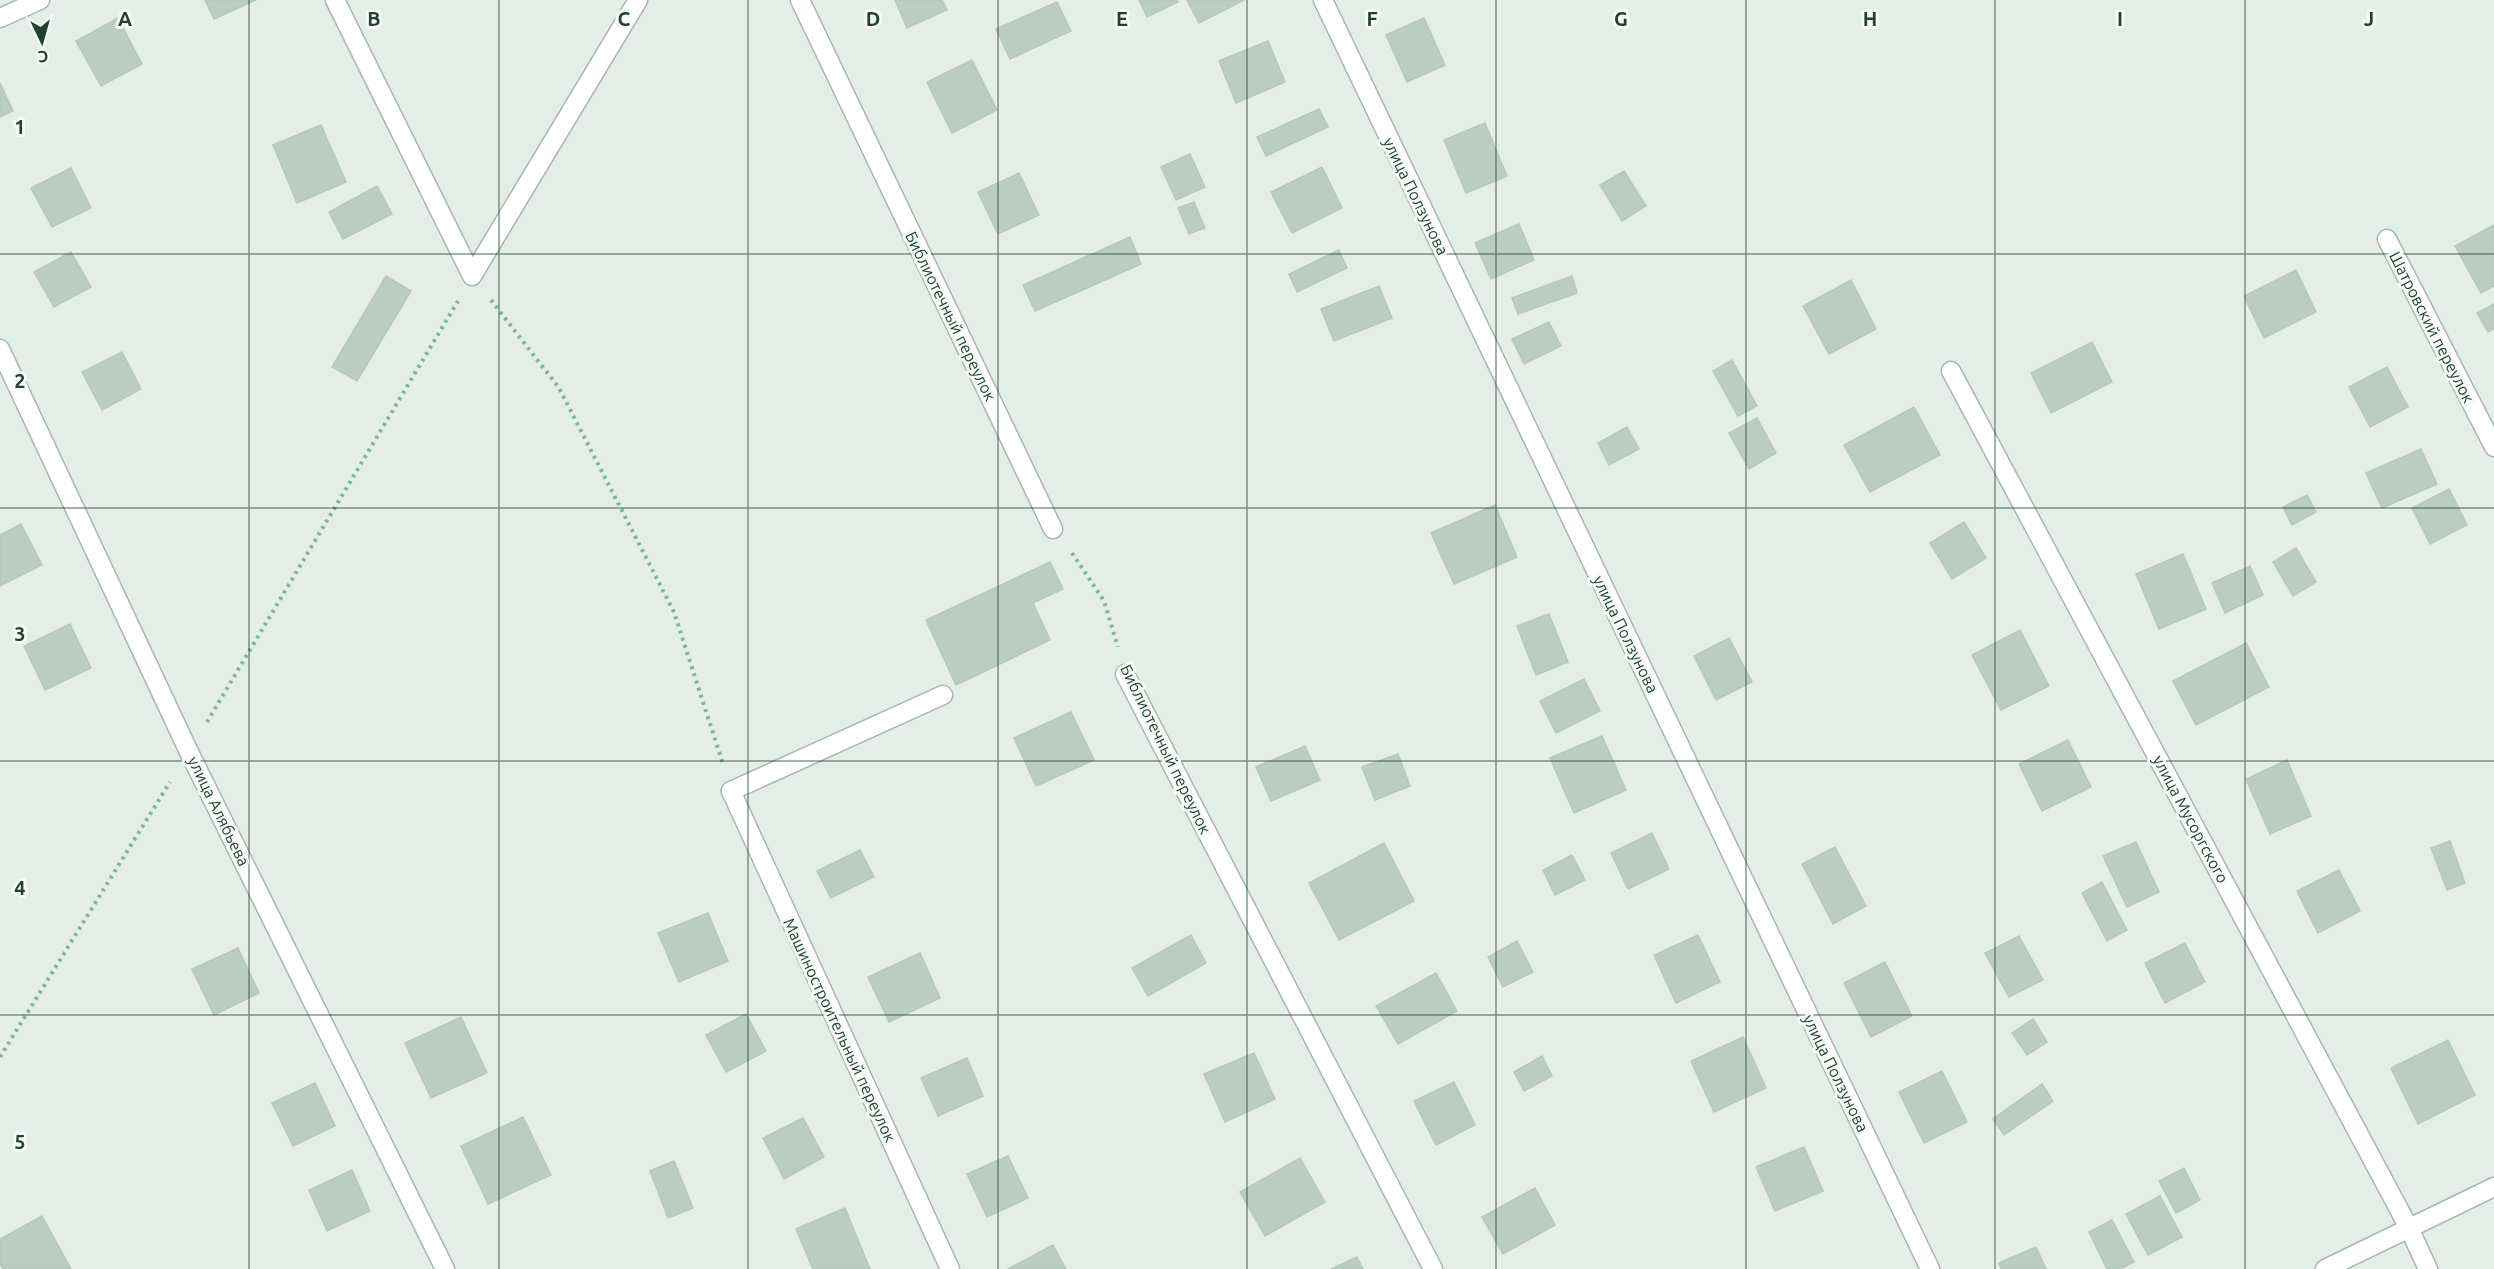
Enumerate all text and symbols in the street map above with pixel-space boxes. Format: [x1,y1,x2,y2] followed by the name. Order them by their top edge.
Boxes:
[118,7,132,30] text: A
[367,7,381,30] text: B
[618,7,631,30] text: C
[866,7,880,30] text: D
[1116,7,1128,30] text: E
[1366,7,1378,30] text: F
[1614,7,1628,30] text: G
[1863,7,1877,30] text: H
[2117,7,2123,30] text: I
[2364,7,2374,30] text: J
[12,12,72,72] north arrow
[37,48,49,66] text: С
[14,115,26,138] text: 1
[1380,134,1452,258] street label: улица Ползунова
[902,228,1000,404] street label: Библиотечный переулок
[2386,248,2478,406] street label: Шатровский переулок
[14,369,26,392] text: 2
[1590,572,1662,696] street label: улица Ползунова
[14,622,26,645] text: 3
[1117,661,1215,837] street label: Библиотечный переулок
[2150,752,2232,886] street label: улица Мусоргского
[185,753,253,869] street label: улица Алябьева
[14,876,26,899] text: 4
[780,915,900,1145] street label: Машиностроительный переулок
[1800,1011,1872,1135] street label: улица Ползунова
[14,1130,26,1153] text: 5

